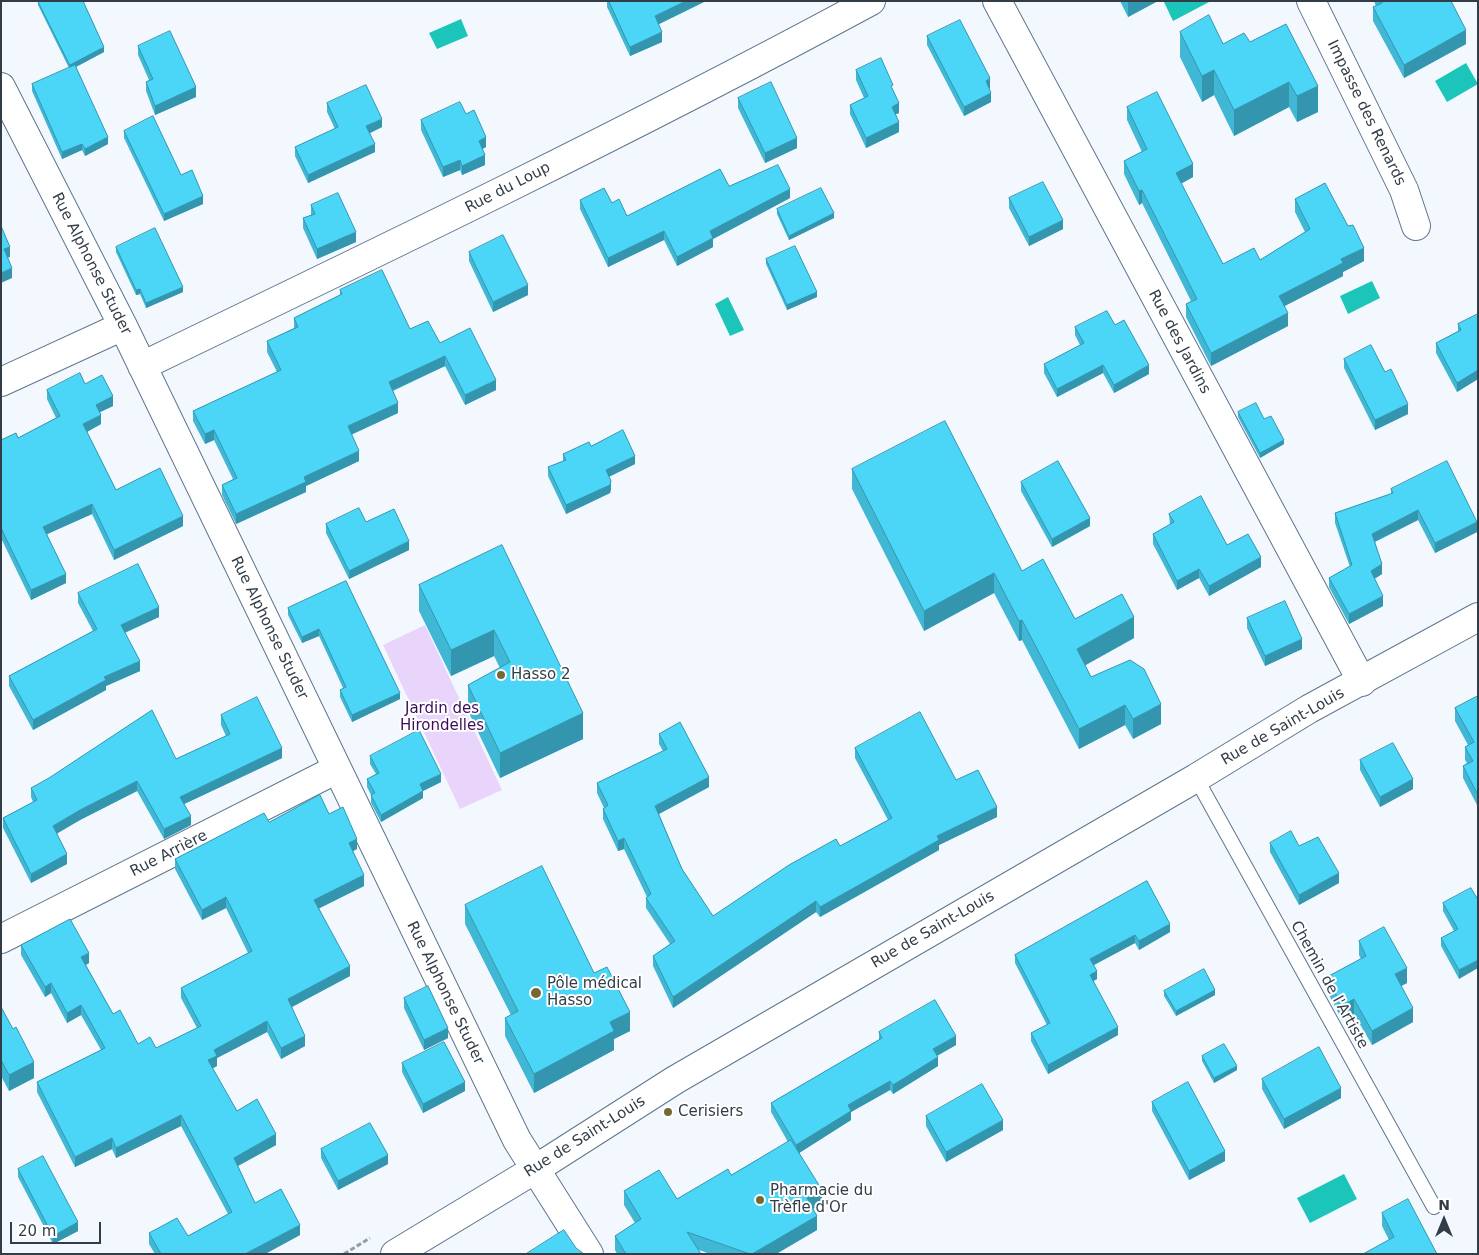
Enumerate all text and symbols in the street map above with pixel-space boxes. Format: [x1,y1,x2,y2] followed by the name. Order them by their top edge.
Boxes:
[1323,37,1409,189] street label: Impasse des Renards
[462,159,554,217] street label: Rue du Loup
[47,190,135,338] street label: Rue Alphonse Studer
[1144,287,1214,397] street label: Rue des Jardins
[226,553,312,703] street label: Rue Alphonse Studer
[511,666,571,684] place label: Hasso 2
[495,669,507,681] marker: Hasso 2
[1218,684,1348,770] street label: Rue de Saint-Louis
[400,700,484,735] park label: Jardin des Hirondelles
[127,827,211,881] street label: Rue Arrière
[868,887,998,973] street label: Rue de Saint-Louis
[402,918,488,1068] street label: Rue Alphonse Studer
[1286,918,1372,1052] street label: Chemin de l'Artiste
[547,975,642,1010] place label: Pôle médical Hasso
[529,986,543,1000] marker: Pôle médical Hasso
[521,1092,649,1182] street label: Rue de Saint-Louis
[678,1103,743,1121] place label: Cerisiers
[662,1106,674,1118] marker: Cerisiers
[770,1182,873,1217] place label: Pharmacie du Trèfle d'Or
[754,1194,766,1206] marker: Pharmacie du Trèfle d'Or
[1419,1195,1469,1245] north arrow
[1438,1197,1450,1213] text: N
[12,1212,104,1244] scale bar
[18,1222,56,1240] text: 20 m

